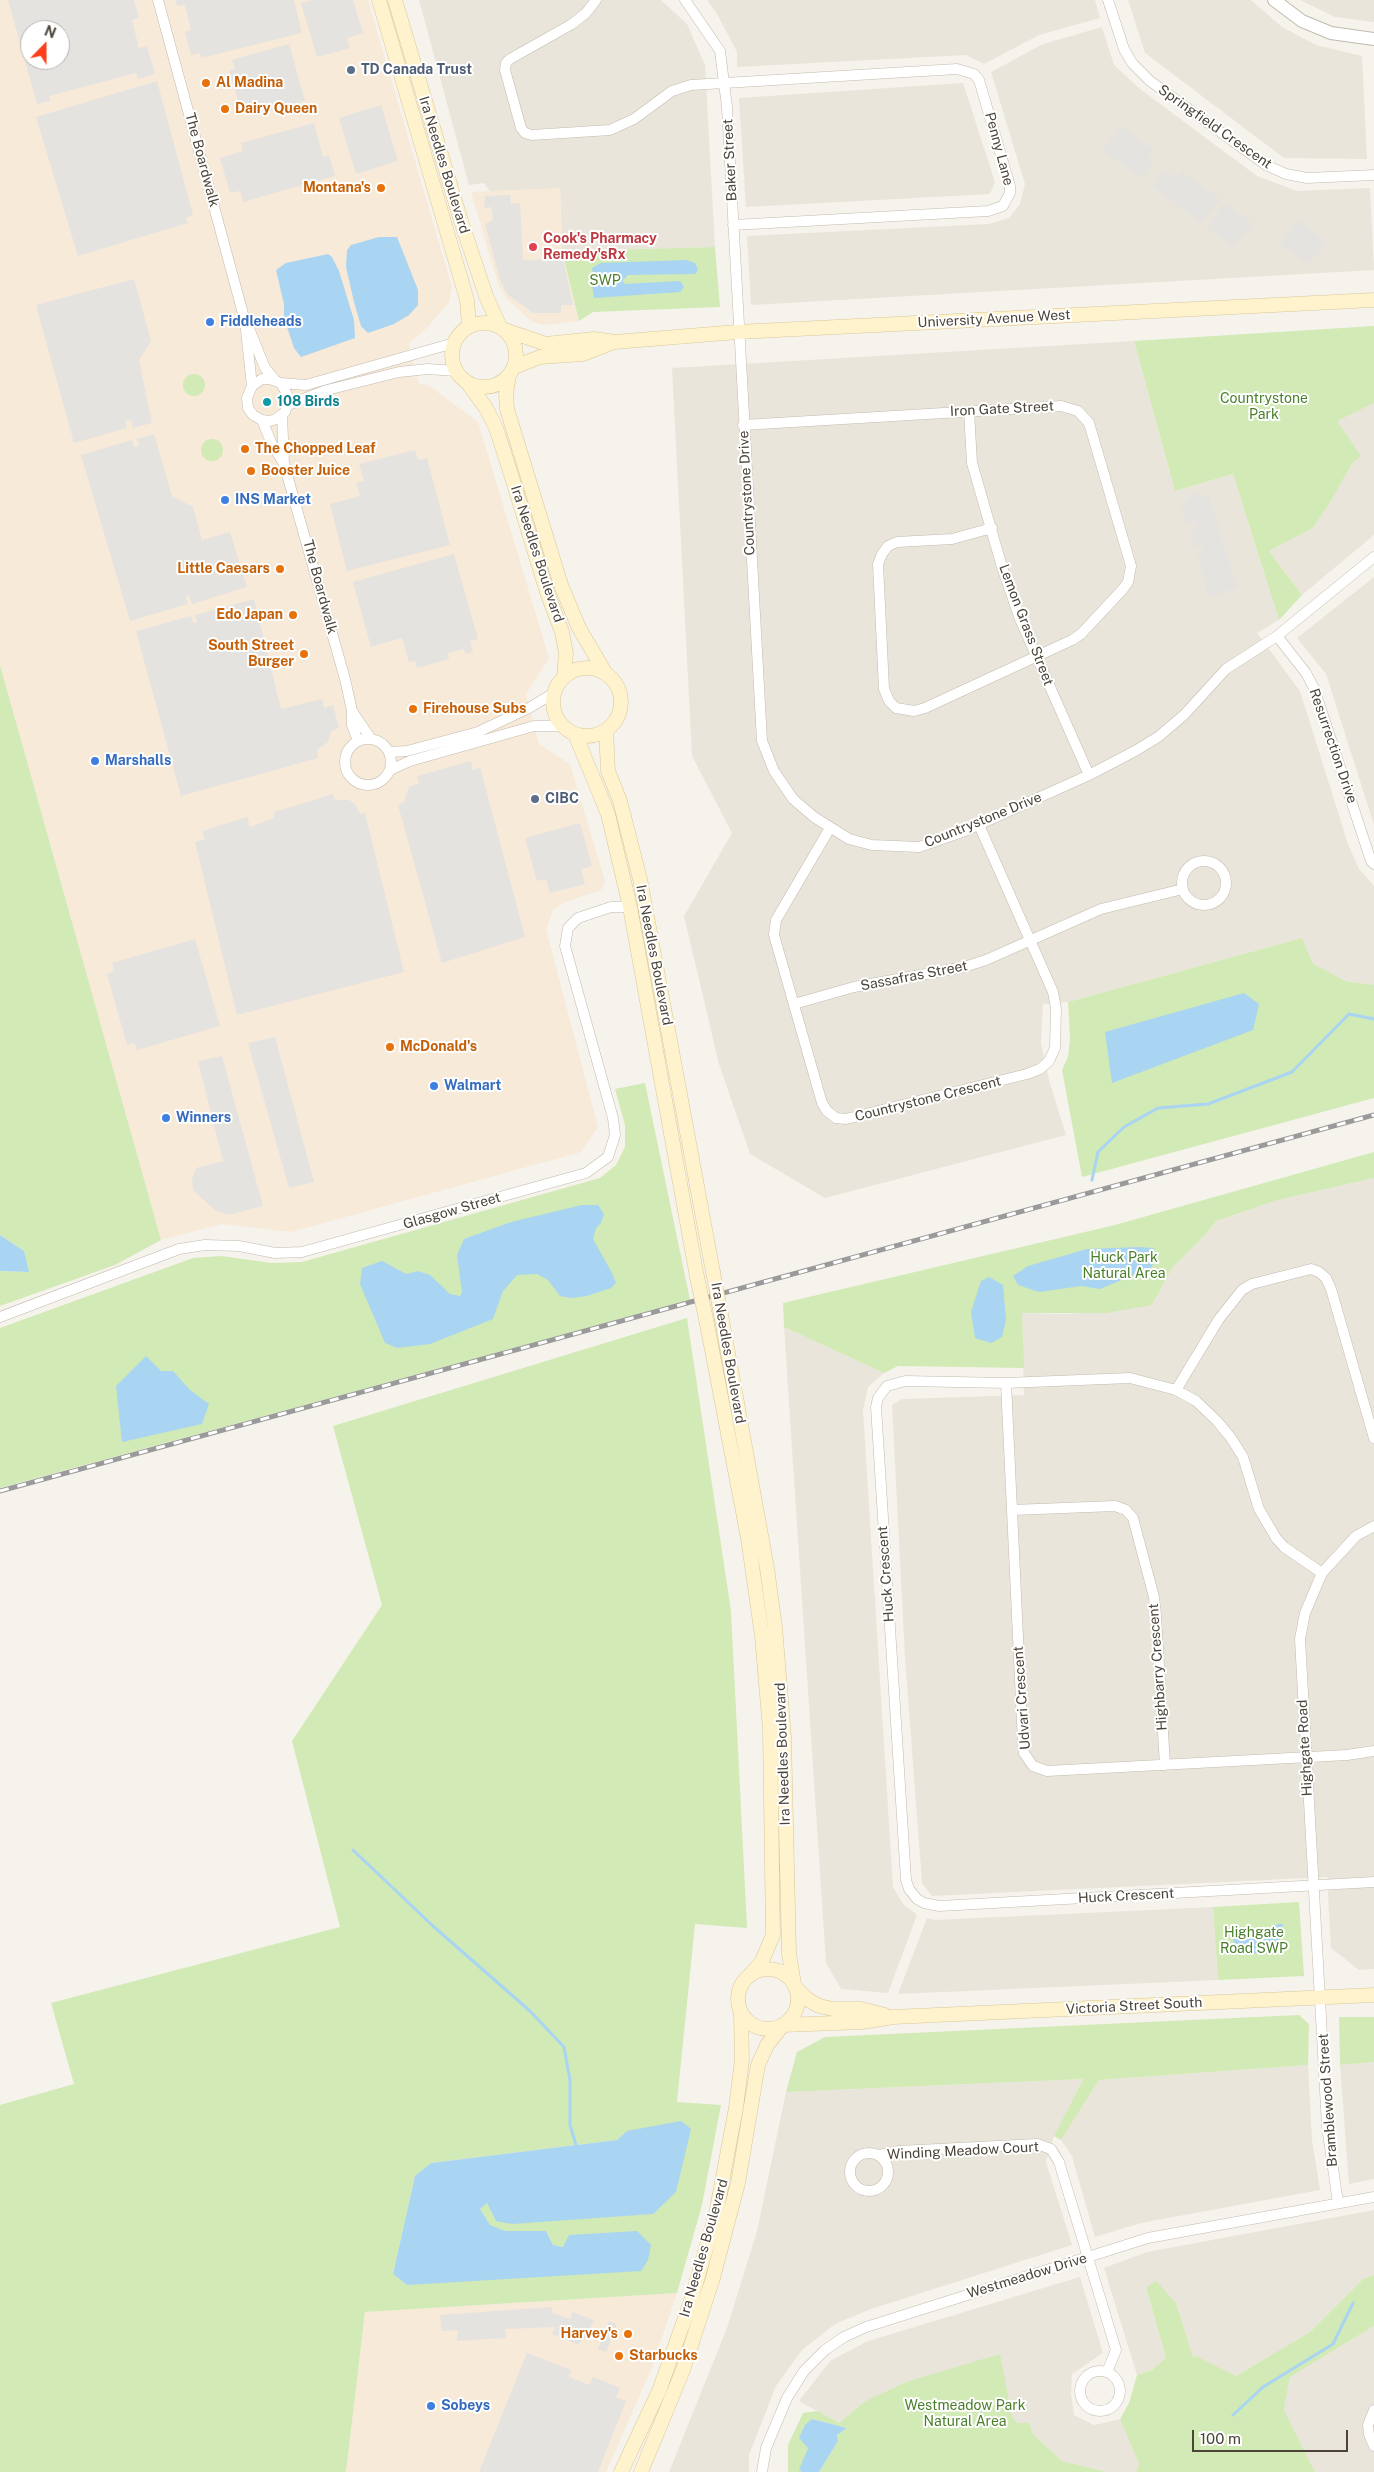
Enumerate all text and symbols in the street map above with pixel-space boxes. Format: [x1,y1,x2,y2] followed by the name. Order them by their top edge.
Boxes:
[20,20,70,70] north arrow
[42,23,58,41] text: N
[361,62,472,78] place label: TD Canada Trust
[345,64,357,76] marker: TD Canada Trust
[216,75,283,91] place label: Al Madina
[200,77,212,89] marker: Al Madina
[1155,81,1275,173] street label: Springfield Crescent
[415,94,473,236] street label: Ira Needles Boulevard
[235,101,317,117] place label: Dairy Queen
[219,103,231,115] marker: Dairy Queen
[181,111,223,209] street label: The Boardwalk
[981,111,1017,187] street label: Penny Lane
[719,118,741,202] street label: Baker Street
[303,180,371,196] place label: Montana's
[375,182,387,194] marker: Montana's
[543,231,657,264] place label: Cook's Pharmacy Remedy'sRx
[527,241,539,253] marker: Cook's Pharmacy Remedy'sRx
[589,273,621,289] park label: SWP
[917,307,1071,331] street label: University Avenue West
[220,314,302,330] place label: Fiddleheads
[204,316,216,328] marker: Fiddleheads
[1220,391,1308,424] park label: Countrystone Park
[277,394,340,410] place label: 108 Birds
[261,396,273,408] marker: 108 Birds
[950,398,1054,420] street label: Iron Gate Street
[735,430,759,556] street label: Countrystone Drive
[255,441,376,457] place label: The Chopped Leaf
[239,443,251,455] marker: The Chopped Leaf
[261,463,350,479] place label: Booster Juice
[245,465,257,477] marker: Booster Juice
[507,483,567,625] street label: Ira Needles Boulevard
[235,492,311,508] place label: INS Market
[219,494,231,506] marker: INS Market
[299,538,341,636] street label: The Boardwalk
[177,561,270,577] place label: Little Caesars
[995,562,1057,688] street label: Lemon Grass Street
[274,563,286,575] marker: Little Caesars
[216,607,283,623] place label: Edo Japan
[287,609,299,621] marker: Edo Japan
[208,638,294,670] place label: South Street Burger
[298,648,310,660] marker: South Street Burger
[1305,686,1361,806] street label: Resurrection Drive
[423,701,526,717] place label: Firehouse Subs
[407,703,419,715] marker: Firehouse Subs
[105,753,171,769] place label: Marshalls
[89,755,101,767] marker: Marshalls
[922,789,1044,851] street label: Countrystone Drive
[545,791,579,807] place label: CIBC
[529,793,541,805] marker: CIBC
[632,883,676,1027] street label: Ira Needles Boulevard
[859,957,969,995] street label: Sassafras Street
[400,1039,477,1055] place label: McDonald's
[384,1041,396,1053] marker: McDonald's
[853,1073,1003,1125] street label: Countrystone Crescent
[444,1078,501,1094] place label: Walmart
[428,1080,440,1092] marker: Walmart
[176,1110,231,1126] place label: Winners
[160,1112,172,1124] marker: Winners
[401,1189,503,1233] street label: Glasgow Street
[1082,1250,1166,1282] park label: Huck Park Natural Area
[707,1281,749,1425] street label: Ira Needles Boulevard
[874,1525,898,1623] street label: Huck Crescent
[1145,1603,1171,1731] street label: Highbarry Crescent
[1010,1646,1034,1750] street label: Udvari Crescent
[772,1682,794,1826] street label: Ira Needles Boulevard
[1294,1699,1316,1797] street label: Highgate Road
[1077,1885,1175,1907] street label: Huck Crescent
[1220,1925,1288,1958] park label: Highgate Road SWP
[1065,1994,1203,2018] street label: Victoria Street South
[1315,2033,1341,2167] street label: Bramblewood Street
[887,2139,1039,2163] street label: Winding Meadow Court
[676,2177,732,2319] street label: Ira Needles Boulevard
[965,2250,1089,2302] street label: Westmeadow Drive
[560,2326,618,2342] place label: Harvey's
[622,2328,634,2340] marker: Harvey's
[629,2348,698,2364] place label: Starbucks
[613,2350,625,2362] marker: Starbucks
[441,2398,490,2414] place label: Sobeys
[904,2398,1026,2430] park label: Westmeadow Park Natural Area
[425,2400,437,2412] marker: Sobeys
[1194,2420,1350,2452] scale bar
[1200,2430,1241,2447] text: 100 m

